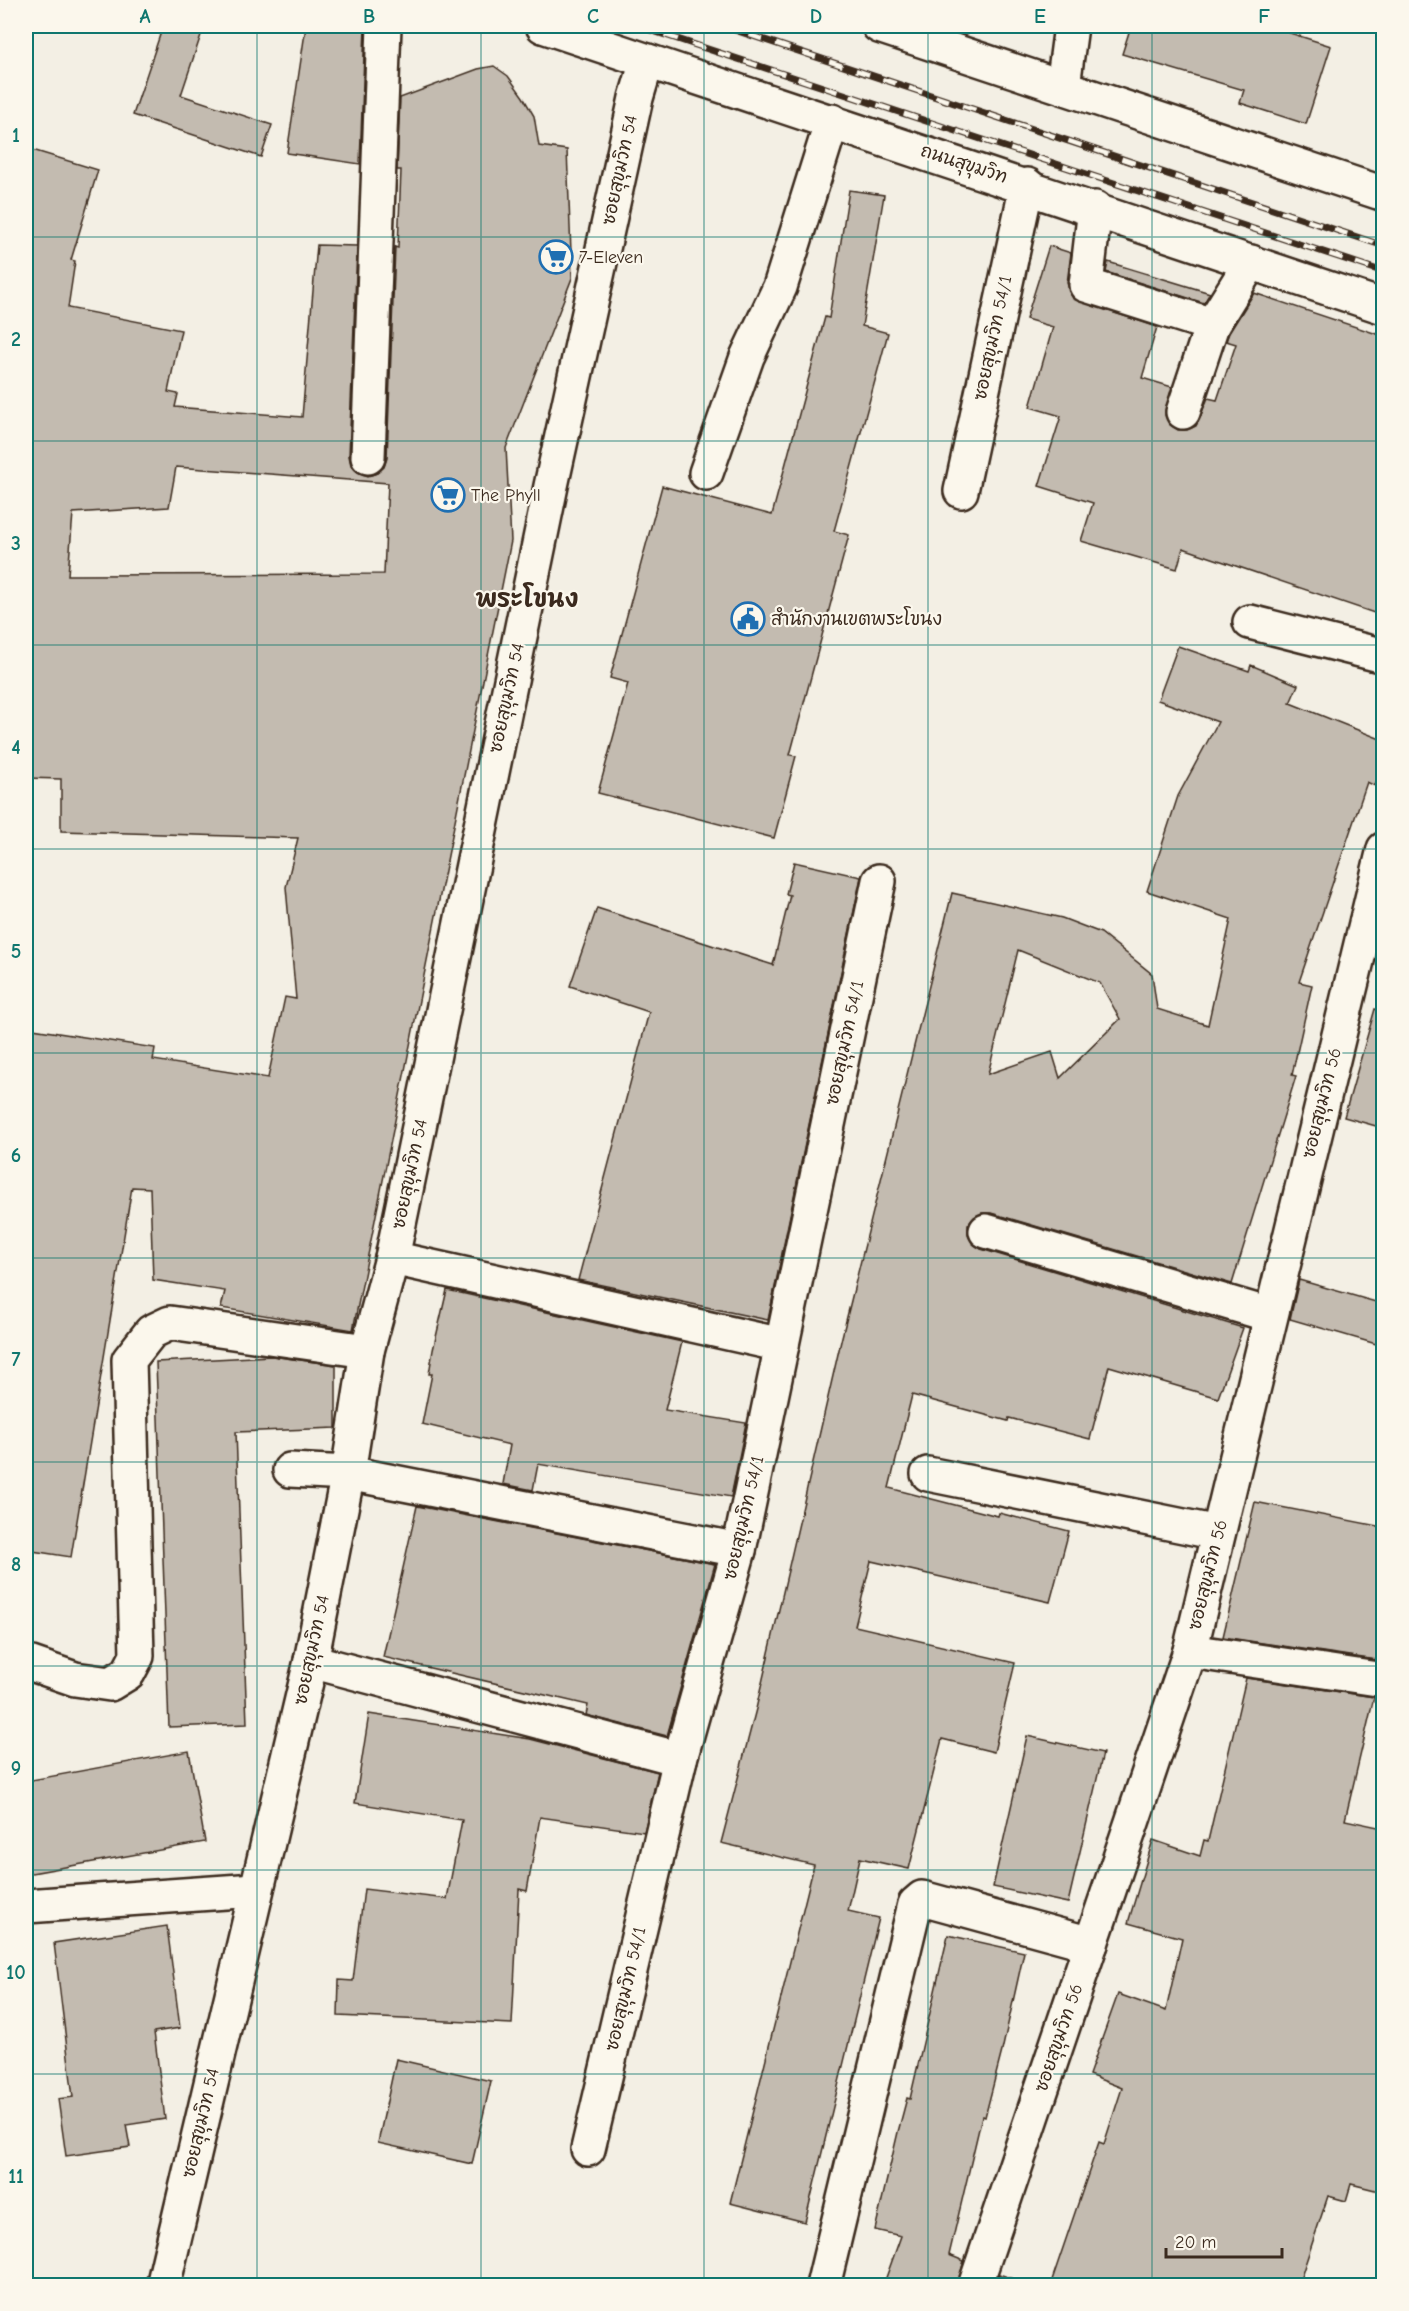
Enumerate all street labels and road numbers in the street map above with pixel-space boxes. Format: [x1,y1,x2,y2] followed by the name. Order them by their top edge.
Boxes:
[597,113,645,228] street label: ซอยสุขุมวิท 54
[917,139,1010,191] street label: ถนนสุขุมวิท
[969,274,1019,403] street label: ซอยสุขุมวิท 54/1
[484,641,532,756] street label: ซอยสุขุมวิท 54
[821,979,871,1108] street label: ซอยสุขุมวิท 54/1
[1297,1045,1349,1161] street label: ซอยสุขุมวิท 56
[387,1117,435,1232] street label: ซอยสุขุมวิท 54
[719,1454,771,1583] street label: ซอยสุขุมวิท 54/1
[1183,1517,1235,1633] street label: ซอยสุขุมวิท 56
[289,1593,337,1708] street label: ซอยสุขุมวิท 54
[601,1925,653,2054] street label: ซอยสุขุมวิท 54/1
[1030,1981,1090,2096] street label: ซอยสุขุมวิท 56
[177,2066,227,2181] street label: ซอยสุขุมวิท 54

